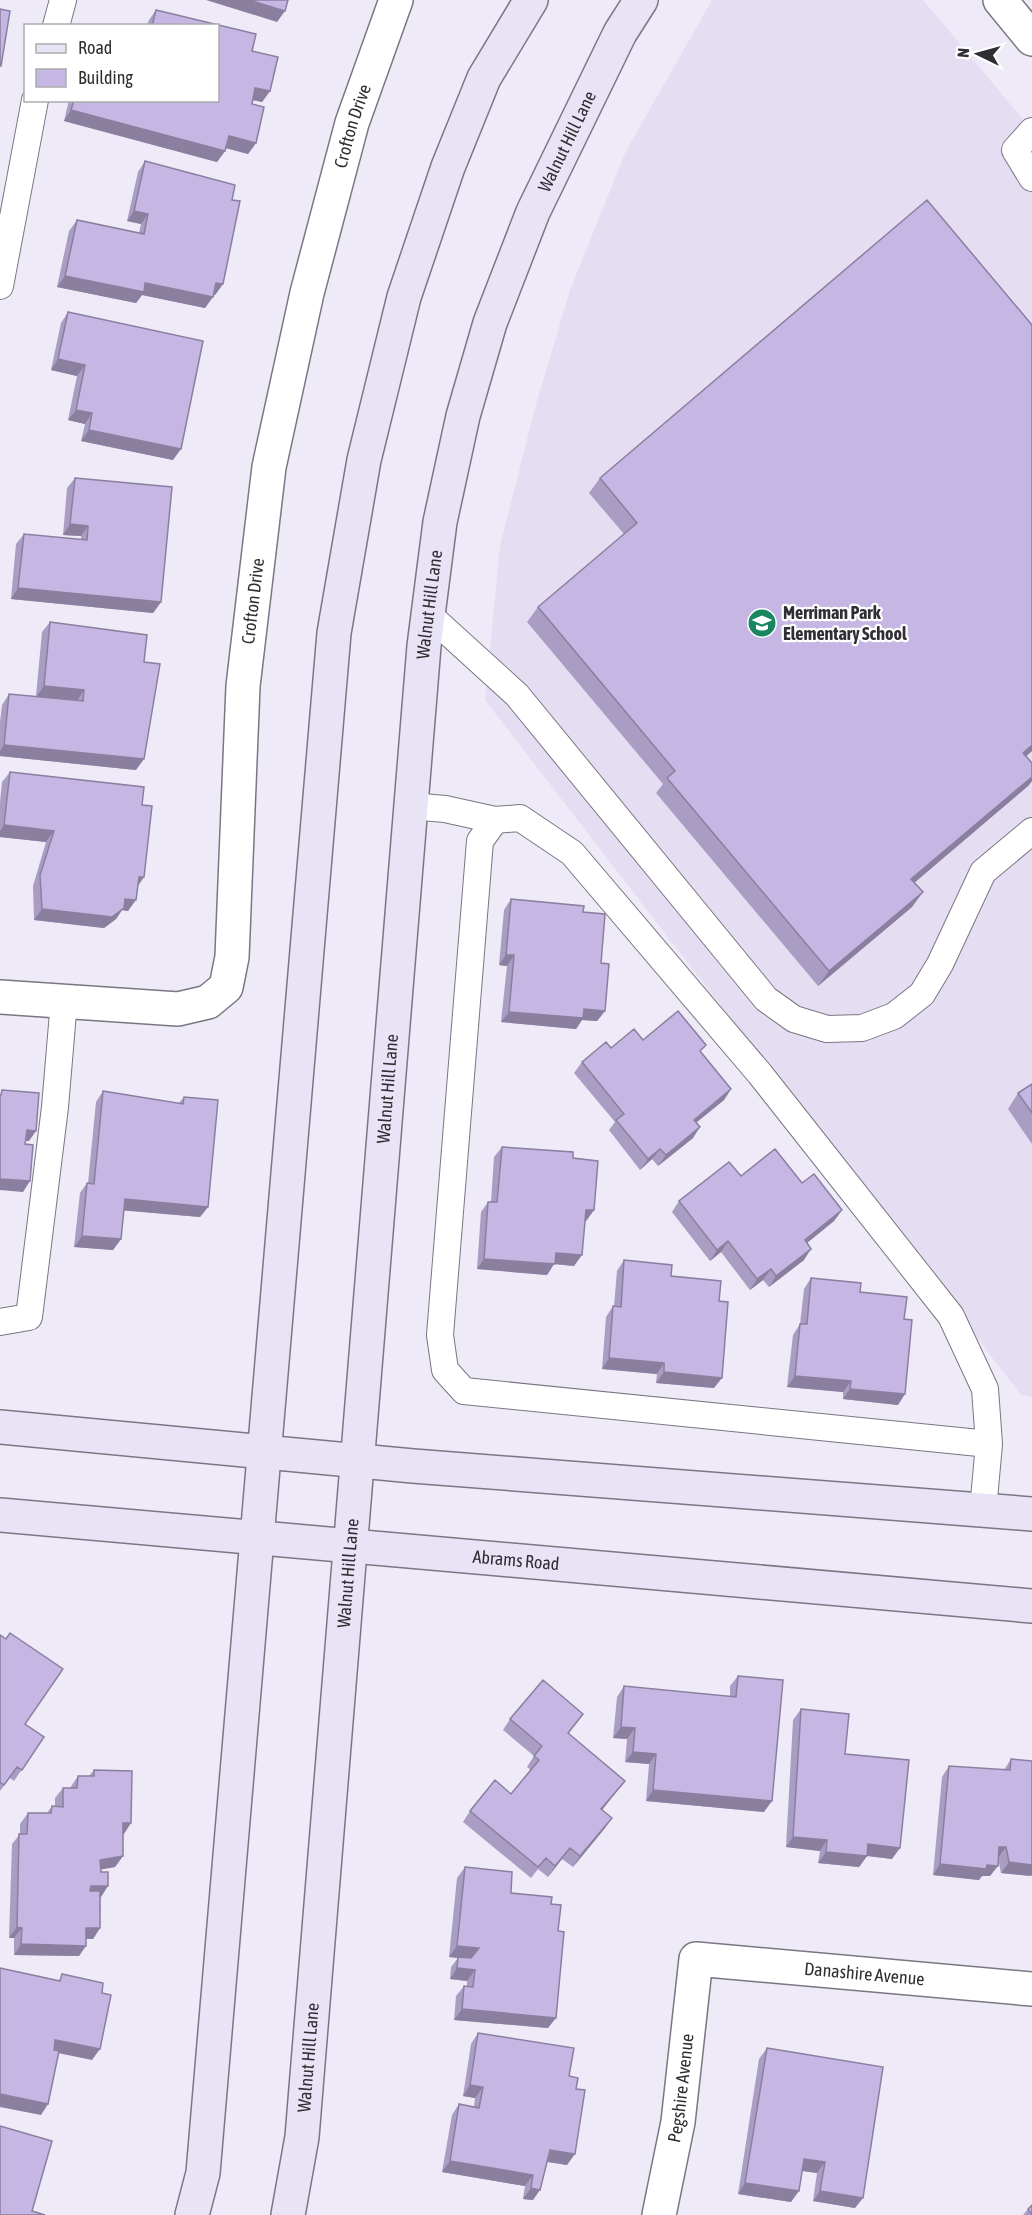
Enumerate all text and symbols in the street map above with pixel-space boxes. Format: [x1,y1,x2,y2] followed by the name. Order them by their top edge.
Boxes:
[24,24,219,102] legend
[948,24,1008,84] north arrow
[78,37,112,58] text: Road
[954,47,972,58] text: N
[78,67,133,88] text: Building
[330,81,375,170] street label: Crofton Drive
[533,87,600,195] street label: Walnut Hill Lane
[412,549,446,660] street label: Walnut Hill Lane
[237,557,268,645] street label: Crofton Drive
[783,602,907,644] place label: Merriman Park Elementary School
[746,607,778,639] school or university icon: Merriman Park Elementary School
[372,1033,402,1144] street label: Walnut Hill Lane
[333,1518,363,1629] street label: Walnut Hill Lane
[472,1546,560,1574] street label: Abrams Road
[803,1958,925,1989] street label: Danashire Avenue
[293,2002,323,2113] street label: Walnut Hill Lane
[663,2032,698,2144] street label: Pegshire Avenue

